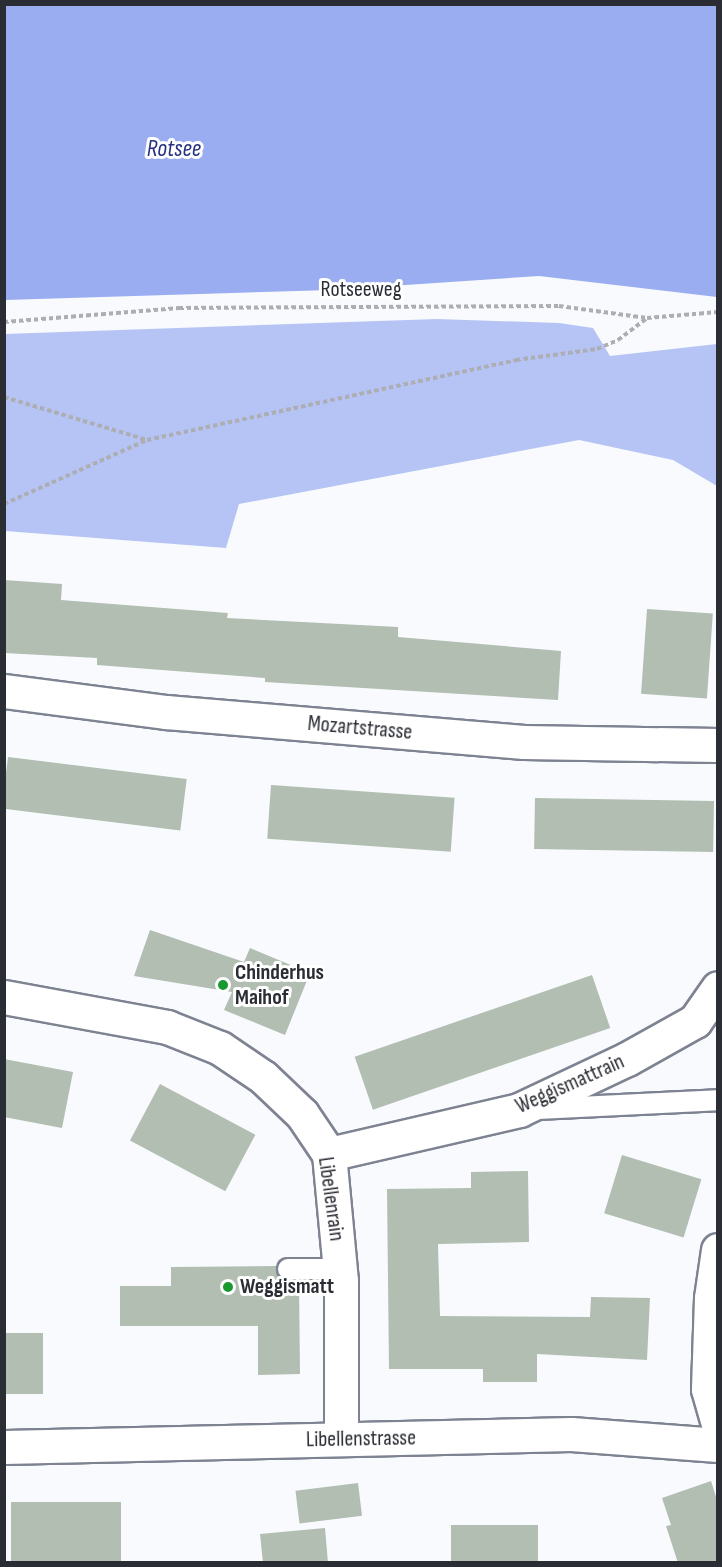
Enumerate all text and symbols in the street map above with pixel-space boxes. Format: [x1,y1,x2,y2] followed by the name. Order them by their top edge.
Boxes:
[147,135,201,163] water label: Rotsee
[321,277,401,303] street label: Rotseeweg
[307,710,413,746] street label: Mozartstrasse
[235,959,324,1010] place label: Chinderhus Maihof
[216,978,230,992] marker: Chinderhus Maihof
[512,1048,628,1120] street label: Weggismattrain
[312,1155,350,1243] street label: Libellenrain
[240,1274,334,1300] place label: Weggismatt
[221,1280,235,1294] marker: Weggismatt
[306,1425,416,1453] street label: Libellenstrasse

